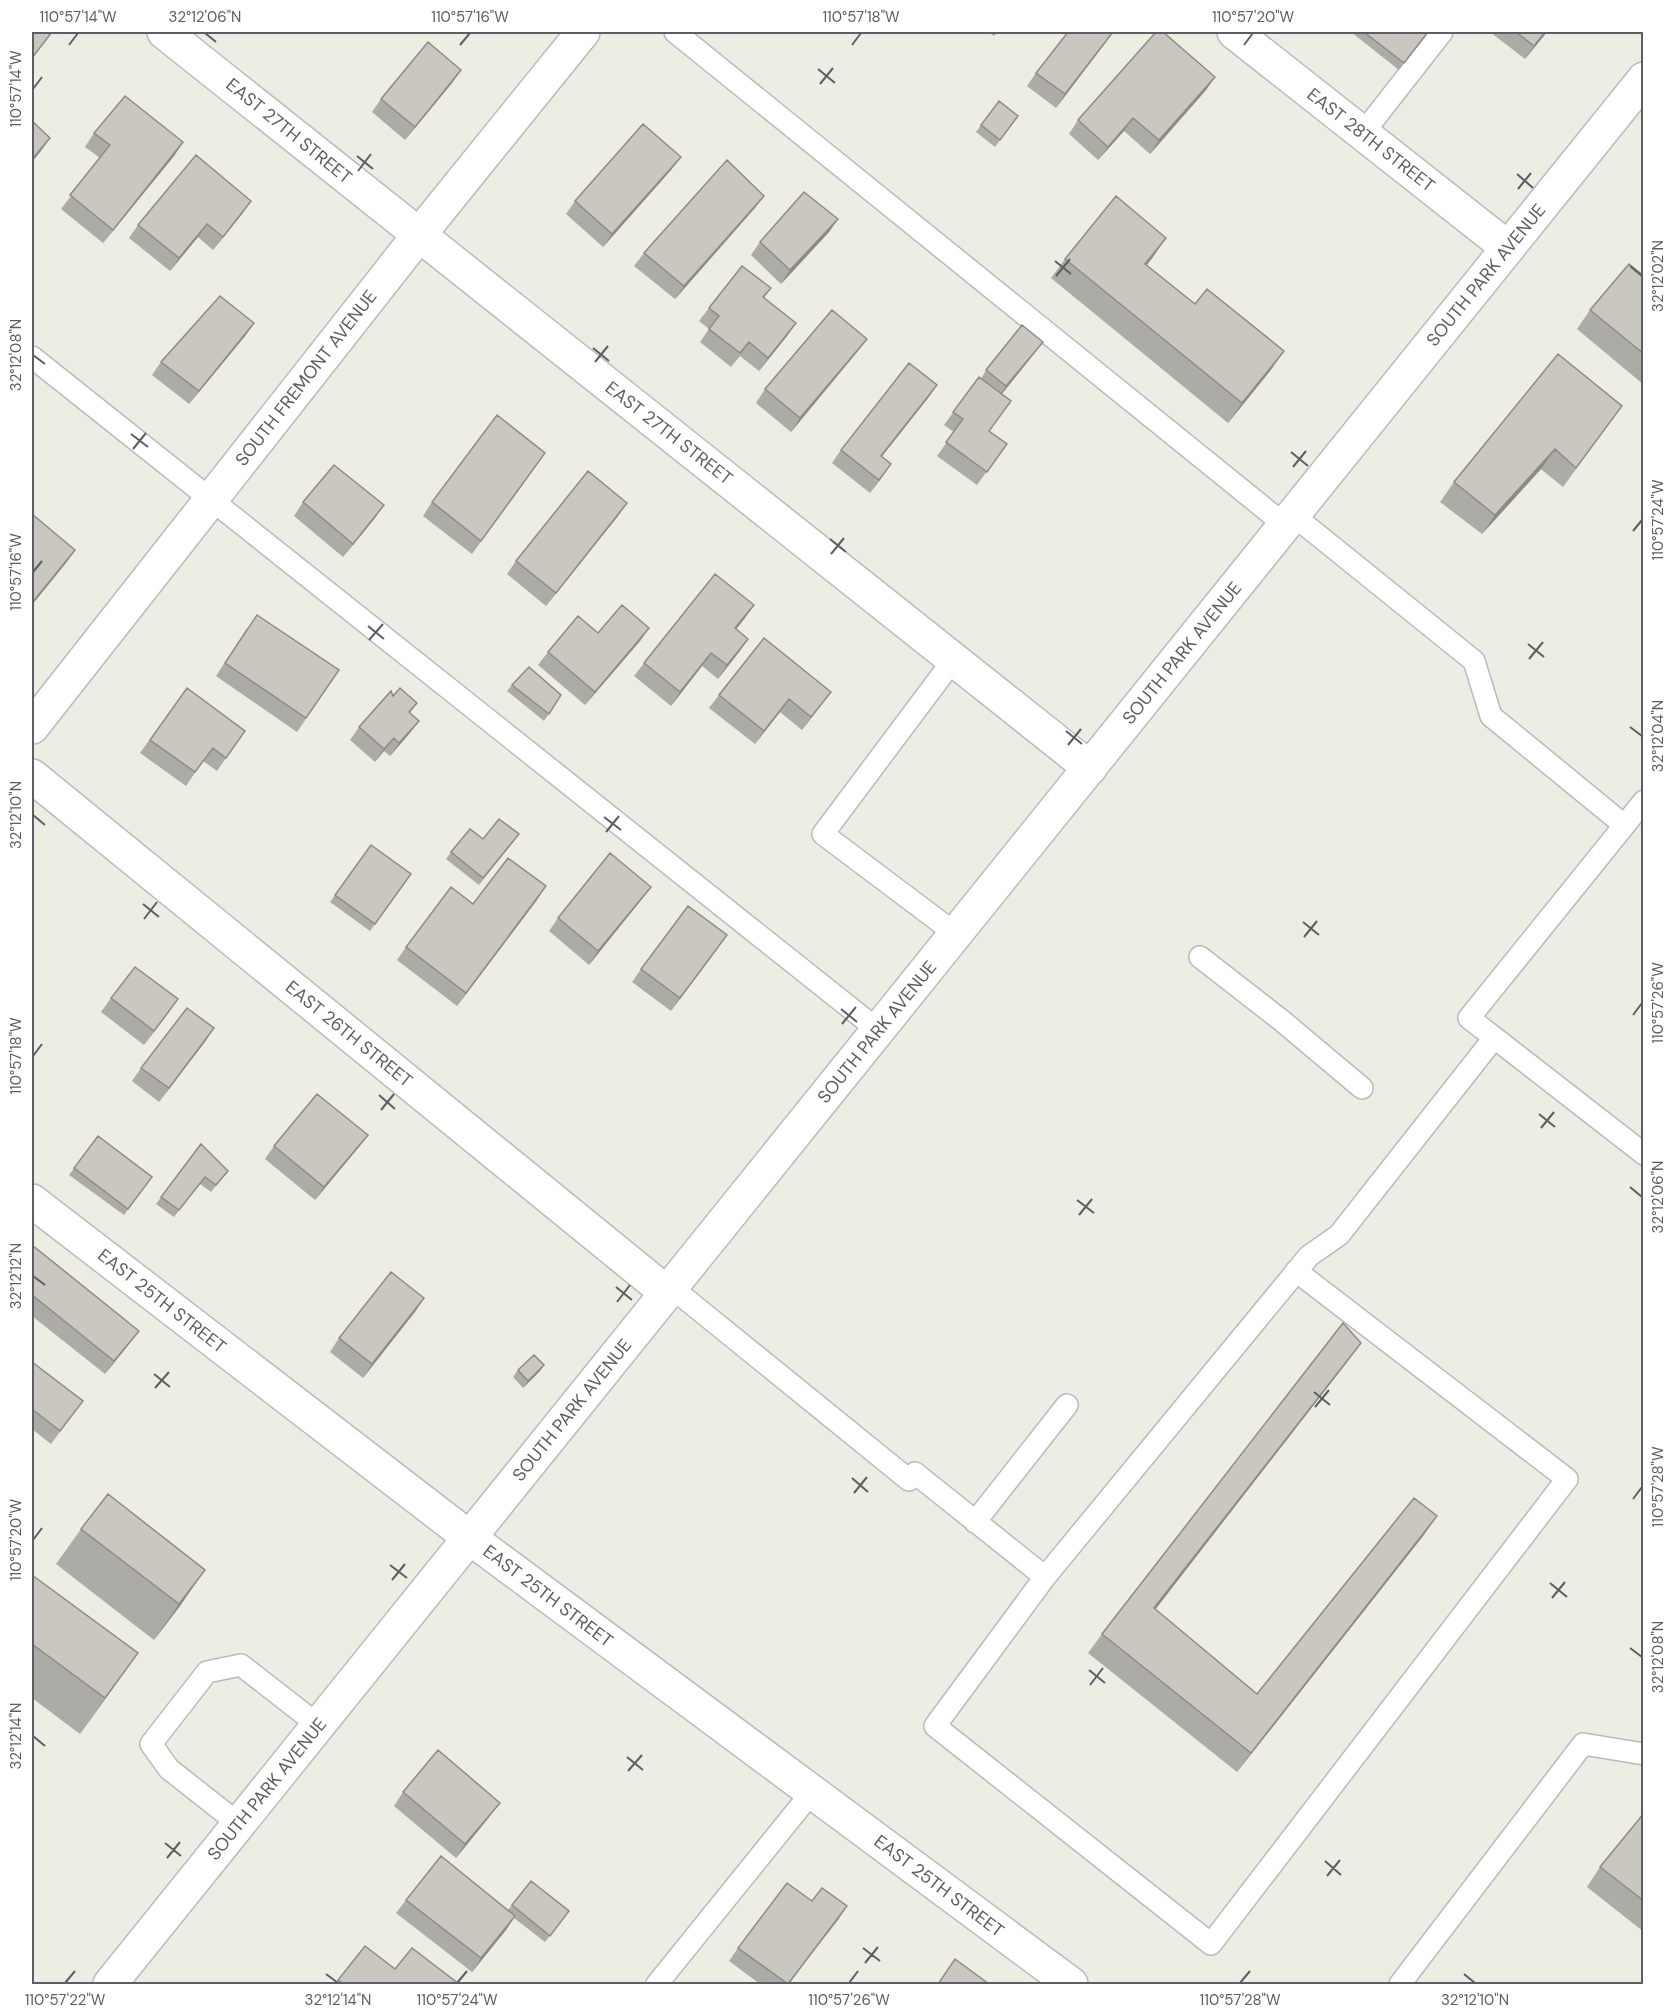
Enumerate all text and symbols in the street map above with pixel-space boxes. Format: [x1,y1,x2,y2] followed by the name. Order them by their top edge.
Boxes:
[39,7,117,27] text: 110°57'14"W
[169,7,241,27] text: 32°12'06"N
[431,7,509,27] text: 110°57'16"W
[822,7,900,27] text: 110°57'18"W
[1212,7,1295,27] text: 110°57'20"W
[6,50,26,128] text: 110°57'14"W
[221,73,357,189] street label: EAST 27TH STREET
[1302,83,1440,197] street label: EAST 28TH STREET
[1421,199,1551,351] street label: SOUTH PARK AVENUE
[1648,240,1668,312] text: 32°12'02"N
[230,285,382,471] street label: SOUTH FREMONT AVENUE
[6,319,26,391] text: 32°12'08"N
[600,376,738,490] street label: EAST 27TH STREET
[1648,479,1668,560] text: 110°57'24"W
[6,533,26,611] text: 110°57'16"W
[1117,577,1247,729] street label: SOUTH PARK AVENUE
[1648,700,1668,772] text: 32°12'04"N
[6,781,26,849] text: 32°12'10"N
[812,956,942,1108] street label: SOUTH PARK AVENUE
[1648,962,1668,1044] text: 110°57'26"W
[281,975,417,1093] street label: EAST 26TH STREET
[6,1017,26,1095] text: 110°57'18"W
[1648,1161,1668,1233] text: 32°12'06"N
[6,1243,26,1309] text: 32°12'12"N
[93,1243,231,1359] street label: EAST 25TH STREET
[507,1334,637,1486] street label: SOUTH PARK AVENUE
[1648,1446,1668,1527] text: 110°57'28"W
[6,1498,26,1581] text: 110°57'20"W
[478,1539,618,1653] street label: EAST 25TH STREET
[1648,1621,1668,1693] text: 32°12'08"N
[6,1703,26,1769] text: 32°12'14"N
[202,1713,332,1865] street label: SOUTH PARK AVENUE
[869,1829,1009,1943] street label: EAST 25TH STREET
[25,1990,106,2010] text: 110°57'22"W
[305,1990,371,2010] text: 32°12'14"N
[417,1990,498,2010] text: 110°57'24"W
[808,1990,890,2010] text: 110°57'26"W
[1200,1990,1281,2010] text: 110°57'28"W
[1441,1990,1509,2010] text: 32°12'10"N

